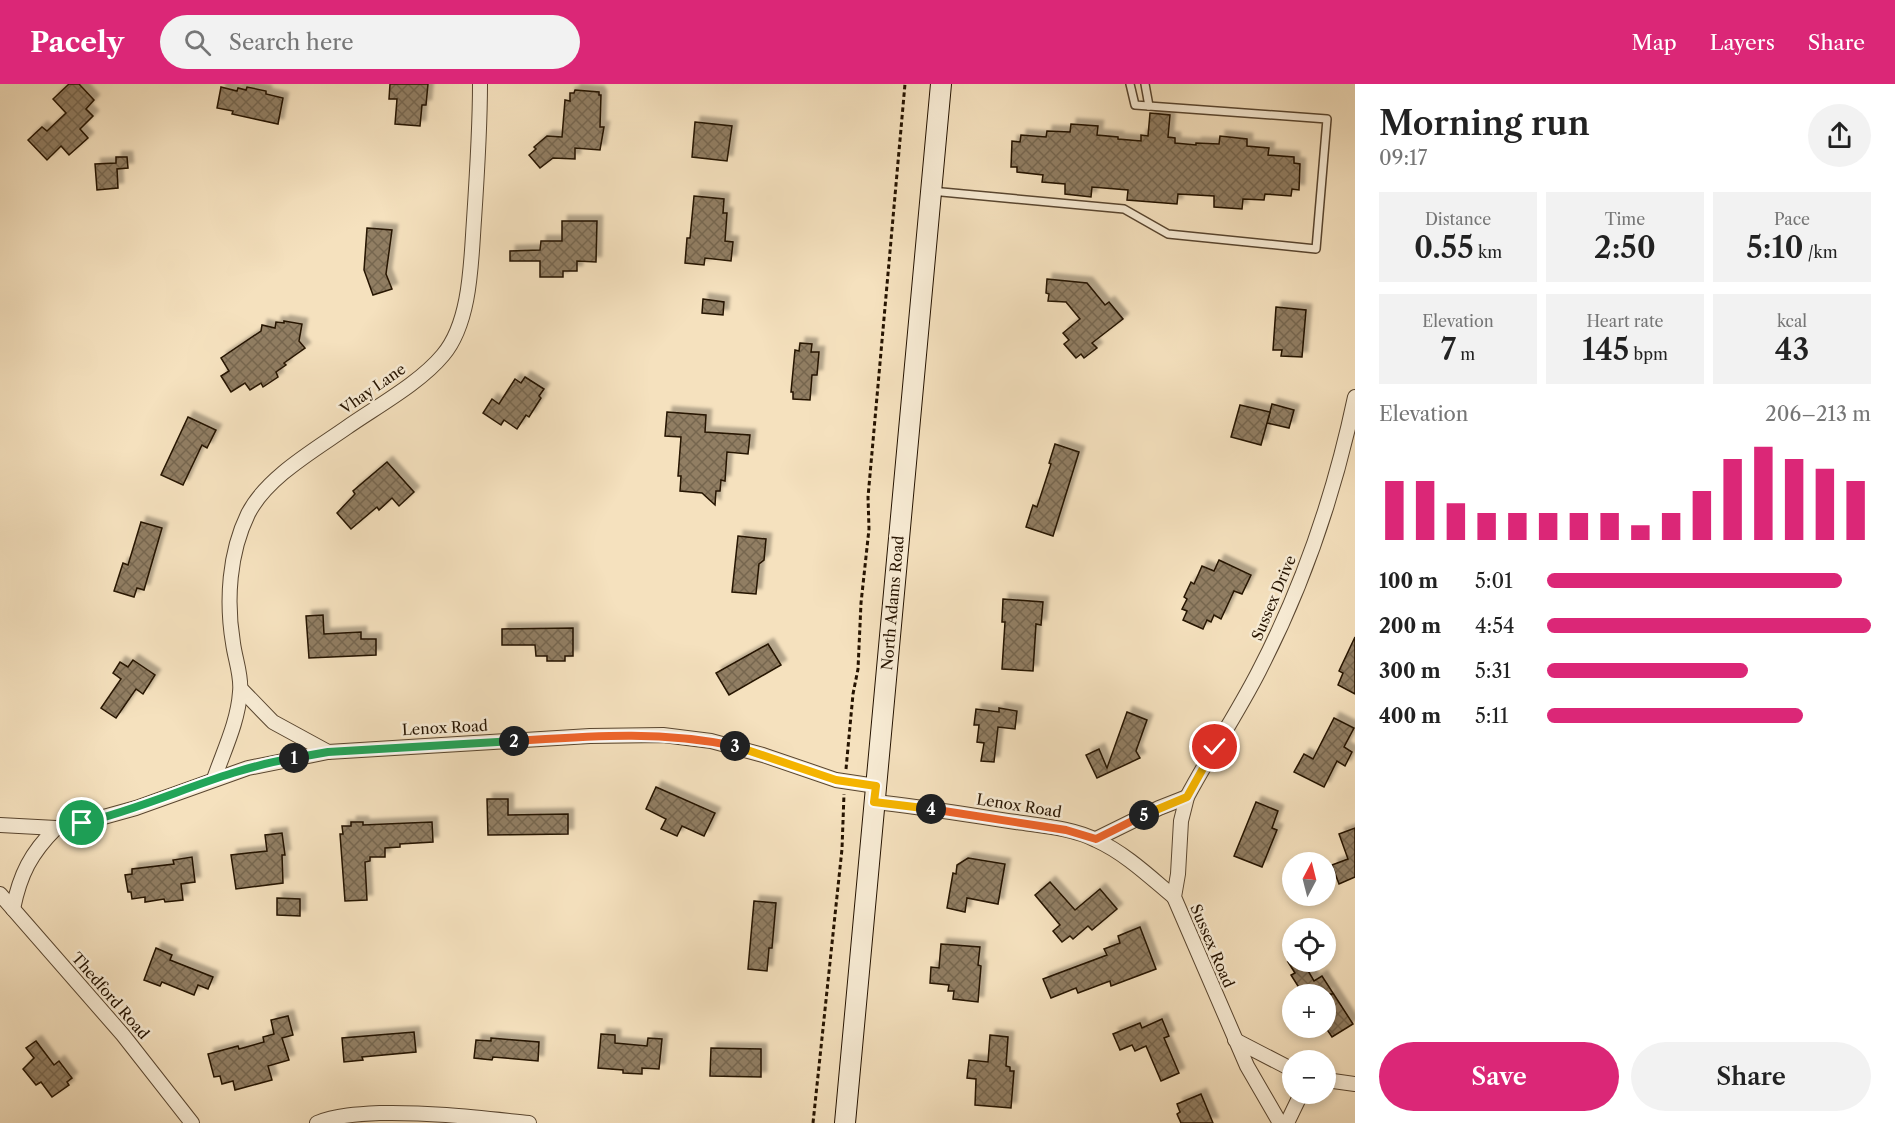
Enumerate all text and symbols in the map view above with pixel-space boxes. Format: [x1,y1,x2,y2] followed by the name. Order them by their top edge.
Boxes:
[160,15,580,69] search box
[30,25,124,59] text: Pacely
[181,26,214,59] icon: search
[229,29,354,56] text: Search here
[1632,30,1677,55] text: Map
[1710,30,1775,55] text: Layers
[1808,30,1865,55] text: Share
[1379,103,1590,144] text: Morning run
[1808,104,1871,167] button: share
[1379,146,1427,170] text: 09:17
[1425,209,1491,229] text: Distance
[1605,209,1645,229] text: Time
[1774,209,1810,229] text: Pace
[1414,229,1474,266] text: 0.55
[1594,229,1656,266] text: 2:50
[1746,229,1804,266] text: 5:10
[1474,242,1502,262] text: km
[1804,242,1838,262] text: /km
[1422,311,1494,331] text: Elevation
[1586,311,1664,331] text: Heart rate
[1777,311,1807,331] text: kcal
[1441,331,1456,368] text: 7
[1582,331,1629,368] text: 145
[1775,331,1809,368] text: 43
[1456,344,1475,364] text: m
[1629,344,1668,364] text: bpm
[335,359,409,419] street label: Vhay Lane
[1379,402,1468,426] text: Elevation
[1765,402,1871,426] text: 206–213 m
[877,535,908,671] street label: North Adams Road
[1247,552,1300,643] street label: Sussex Drive
[1379,569,1438,593] text: 100 m
[1475,569,1513,593] text: 5:01
[1379,614,1441,638] text: 200 m
[1475,614,1515,638] text: 4:54
[1379,659,1441,683] text: 300 m
[1475,659,1511,683] text: 5:31
[1379,704,1441,728] text: 400 m
[1475,704,1508,728] text: 5:11
[402,716,488,739] street label: Lenox Road
[1189,721,1240,772] pin
[499,726,529,756] pin: 2
[1198,730,1231,763] icon: check
[509,731,519,751] text: 2
[720,731,750,761] pin: 3
[730,736,740,756] text: 3
[279,743,309,773] pin: 1
[290,748,298,768] text: 1
[975,789,1063,822] street label: Lenox Road
[916,794,946,824] pin: 4
[56,797,107,848] pin
[926,799,936,819] text: 4
[1129,800,1159,830] pin: 5
[1140,805,1148,825] text: 5
[65,806,98,839] icon: arrive
[1282,852,1336,906] north arrow
[1282,852,1336,1104] map controls
[1186,901,1239,990] street label: Sussex Road
[1282,918,1336,972] button: locate
[67,948,153,1043] street label: Thedford Road
[1282,984,1336,1038] button: +
[1379,1042,1619,1111] button: Save
[1631,1042,1871,1111] button: Share
[1282,1050,1336,1104] button: −

